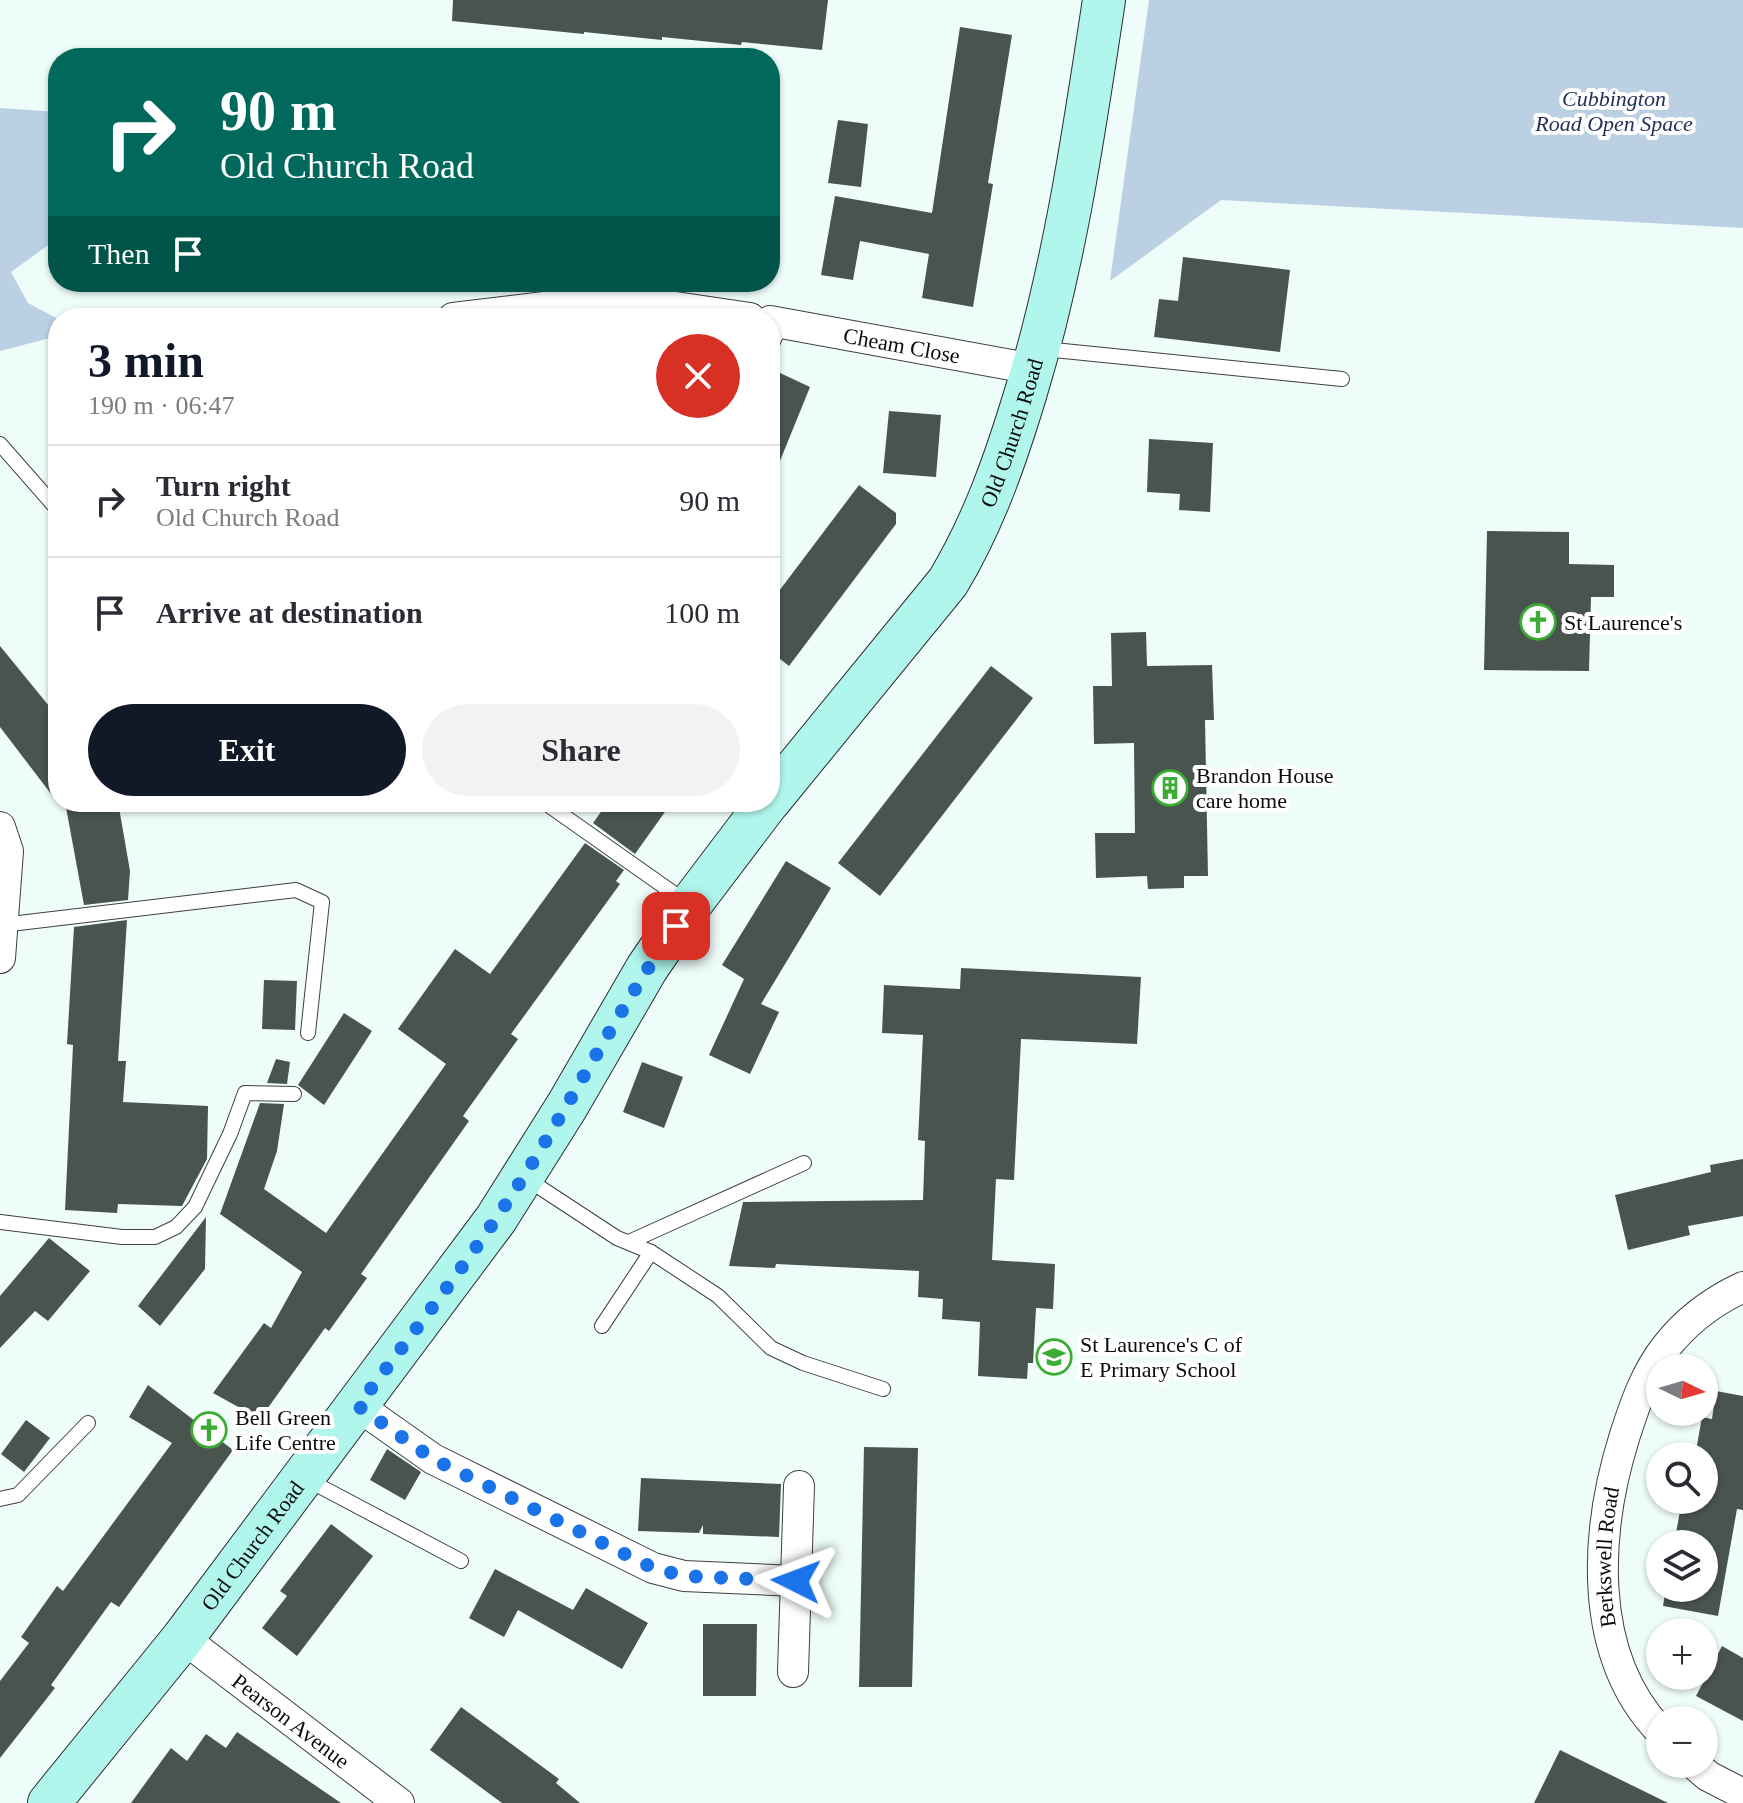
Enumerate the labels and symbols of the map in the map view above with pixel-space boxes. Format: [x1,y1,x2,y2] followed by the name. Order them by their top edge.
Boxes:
[1534,86,1693,136] park label: Cubbington Road Open Space
[841,323,962,368] street label: Cheam Close
[975,356,1048,511] street label: Old Church Road
[1519,603,1557,641] church icon: St Laurence's
[1564,610,1682,635] place label: St Laurence's
[1196,763,1333,813] place label: Brandon House care home
[1151,769,1189,807] building icon: Brandon House care home
[642,892,710,960] pin
[1080,1332,1243,1382] place label: St Laurence's C of E Primary School
[1035,1338,1073,1376] school or university icon: St Laurence's C of E Primary School
[1646,1354,1718,1426] north arrow
[235,1405,336,1455] place label: Bell Green Life Centre
[190,1411,228,1449] church icon: Bell Green Life Centre
[196,1476,309,1615] street label: Old Church Road
[1591,1485,1624,1629] street label: Berkswell Road
[754,1539,838,1623] position arrow
[227,1668,354,1774] street label: Pearson Avenue

